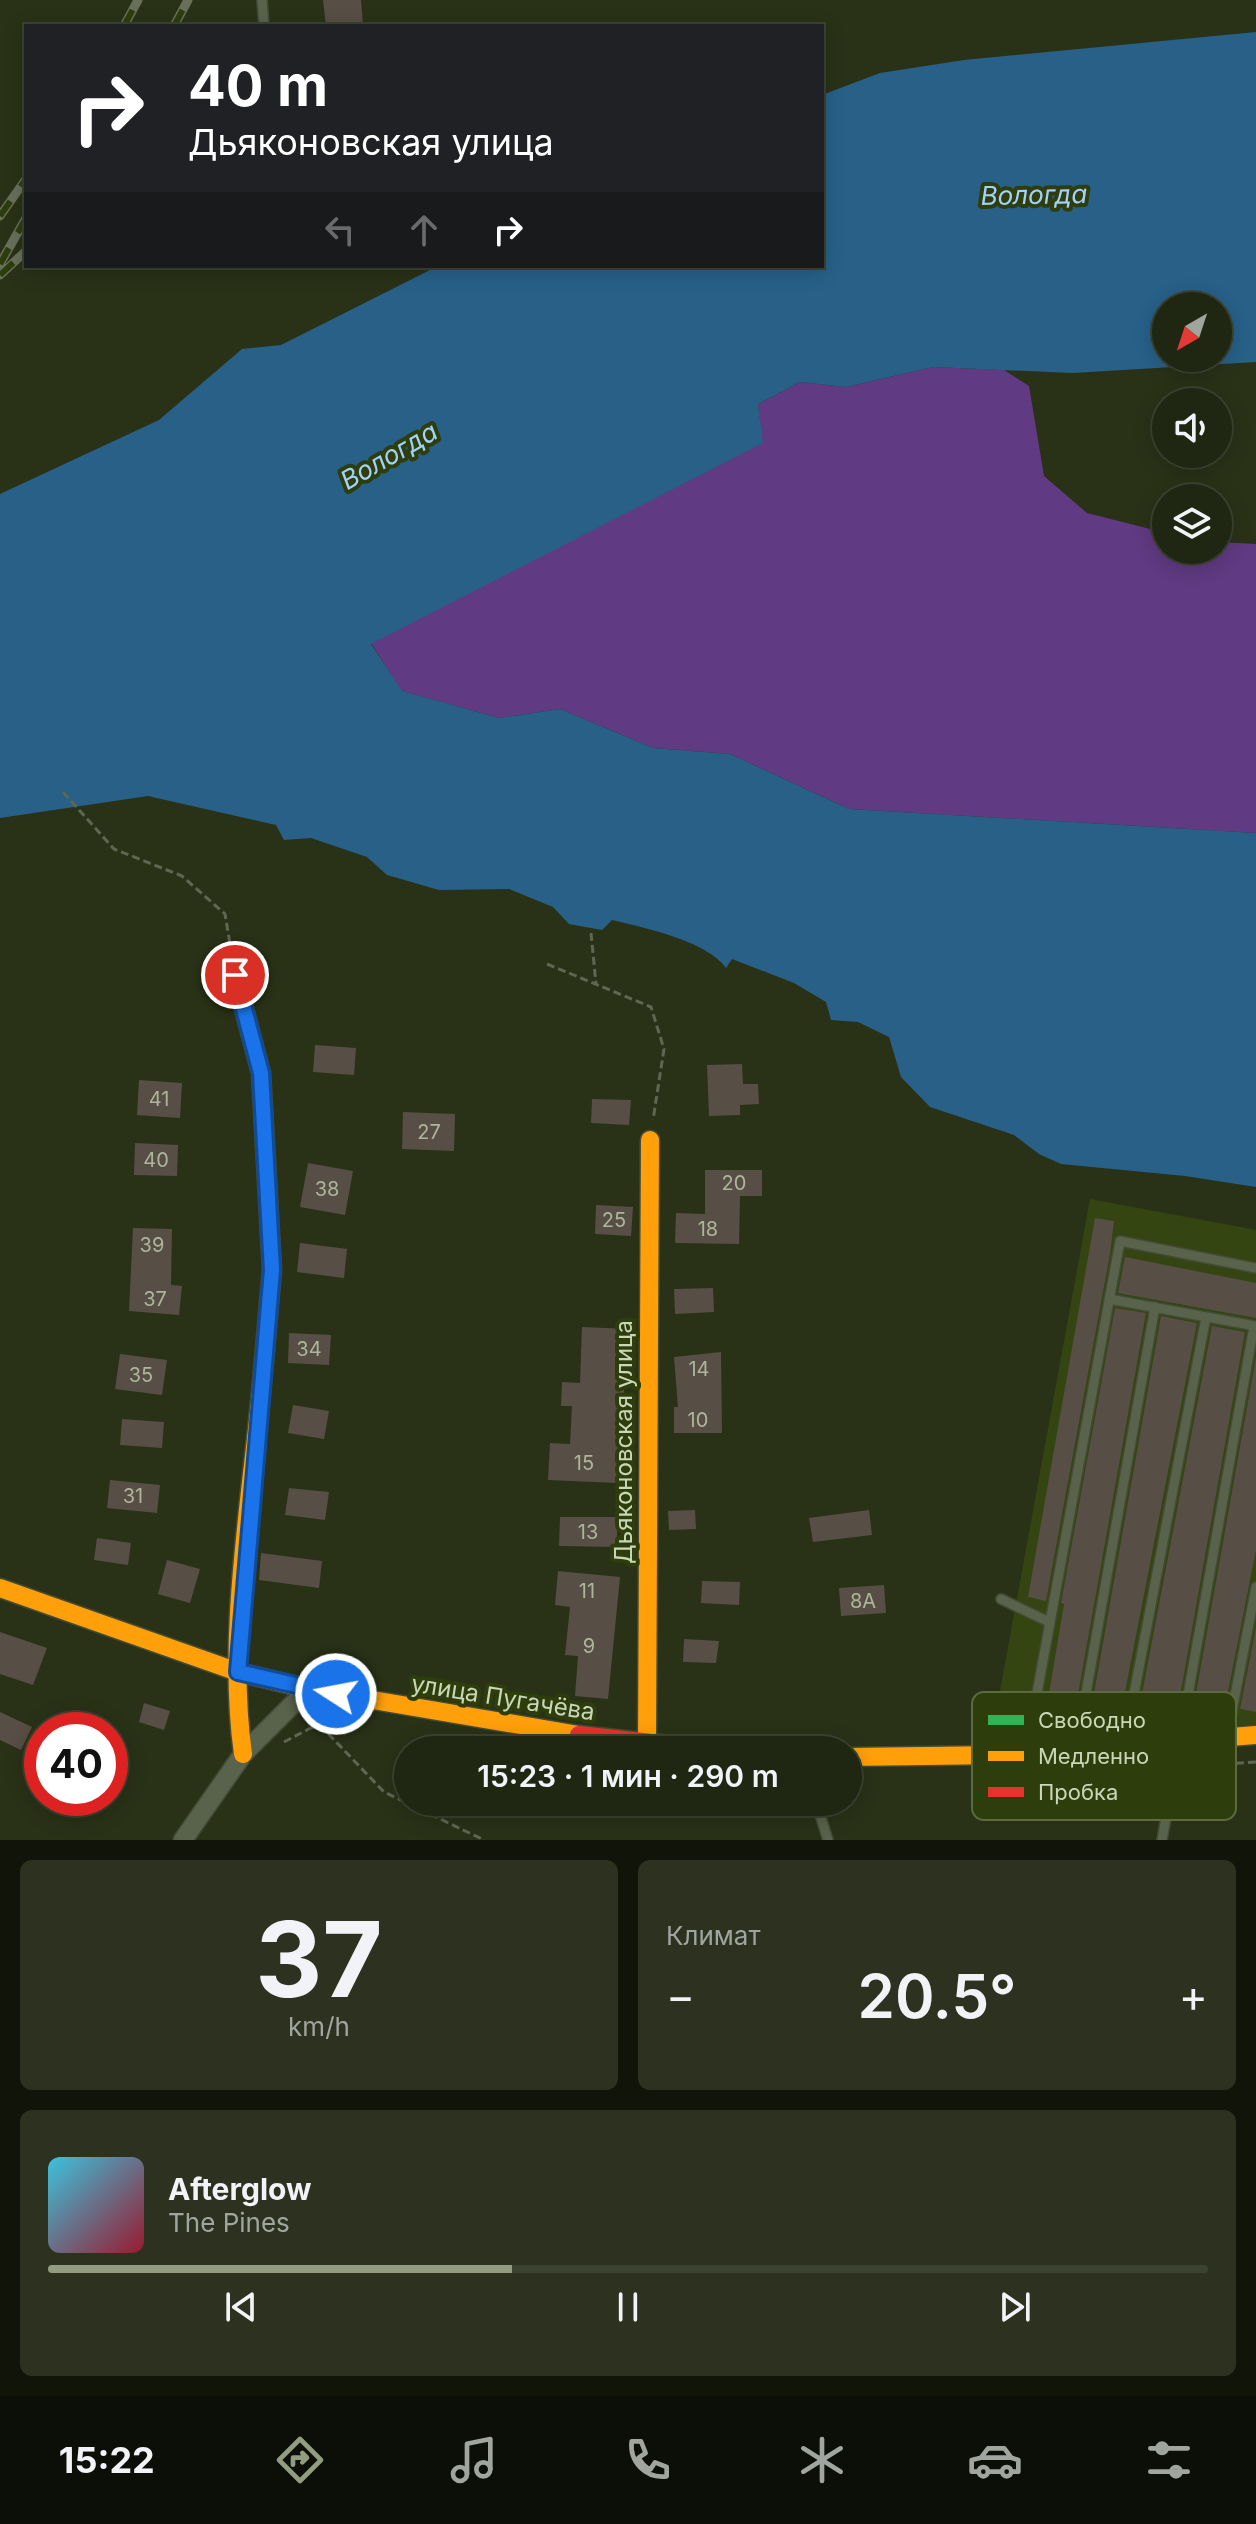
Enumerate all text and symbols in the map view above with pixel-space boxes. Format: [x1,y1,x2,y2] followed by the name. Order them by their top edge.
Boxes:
[188,52,328,120] text: 40 m
[56,56,160,160] icon: right
[188,120,554,164] text: Дьяконовская улица
[980,178,1088,211] water label: Вологда
[318,208,362,252] icon: left
[402,208,446,252] icon: ahead
[486,208,530,252] icon: right
[1152,292,1232,372] north arrow
[1152,292,1232,564] map controls
[1152,388,1232,468] button: sound
[335,415,443,496] water label: Вологда
[1152,484,1232,564] button: layers
[201,941,269,1009] pin
[213,953,257,997] icon: arrive
[149,1087,169,1111] house number: 41
[417,1120,441,1144] house number: 27
[143,1148,169,1172] house number: 40
[722,1171,746,1195] house number: 20
[315,1177,339,1201] house number: 38
[602,1208,626,1232] house number: 25
[698,1217,718,1241] house number: 18
[140,1233,164,1257] house number: 39
[143,1287,167,1311] house number: 37
[609,1320,638,1564] street label: Дьяконовская улица
[296,1337,322,1361] house number: 34
[688,1357,710,1381] house number: 14
[129,1363,153,1387] house number: 35
[688,1408,708,1432] house number: 10
[574,1451,594,1475] house number: 15
[123,1484,143,1508] house number: 31
[578,1520,598,1544] house number: 13
[579,1579,595,1603] house number: 11
[850,1589,876,1613] house number: 8А
[583,1634,595,1658] house number: 9
[294,1652,378,1736] position arrow
[409,1669,597,1726] street label: улица Пугачёва
[972,1692,1236,1820] legend
[1038,1707,1146,1733] text: Свободно
[24,1712,128,1816] speed limit sign: 40
[1038,1743,1149,1769] text: Медленно
[477,1758,779,1794] text: 15:23 · 1 мин · 290 m
[1038,1779,1118,1805] text: Пробка
[255,1896,383,2022] text: 37
[666,1920,761,1951] text: Климат
[858,1960,1016,2032] text: 20.5°
[666,1969,695,2023] text: −
[1179,1969,1208,2023] text: +
[288,2011,350,2042] text: km/h
[168,2171,312,2207] text: Afterglow
[168,2207,290,2238] text: The Pines
[219,2285,263,2329] icon: previous
[606,2285,650,2329] icon: pause
[993,2285,1037,2329] icon: next
[272,2432,328,2488] icon: directions
[446,2432,502,2488] icon: music
[620,2432,676,2488] icon: phone
[794,2432,850,2488] icon: climate
[967,2432,1023,2488] icon: car
[1141,2432,1197,2488] icon: filters
[59,2438,155,2482] text: 15:22

